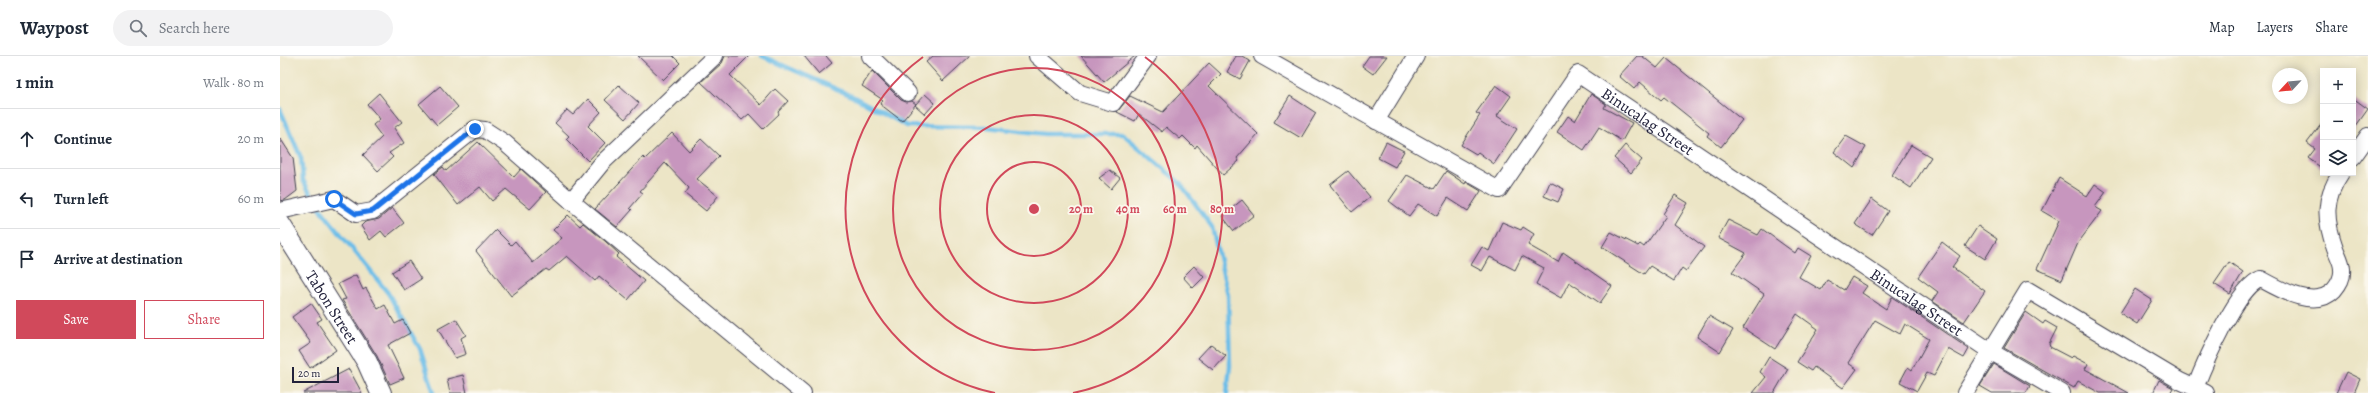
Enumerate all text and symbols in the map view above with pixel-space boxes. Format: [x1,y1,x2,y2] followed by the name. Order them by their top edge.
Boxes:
[113,10,393,46] search box
[20,15,89,41] text: Waypost
[127,17,149,39] icon: search
[159,18,230,38] text: Search here
[2209,18,2235,37] text: Map
[2257,18,2293,37] text: Layers
[2315,18,2348,37] text: Share
[2272,68,2308,104] north arrow
[2320,68,2356,176] map controls
[2320,68,2356,104] button: +
[16,71,54,94] text: 1 min
[203,74,264,91] text: Walk · 80 m
[1597,83,1698,161] street label: Binucalag Street
[2320,104,2356,140] button: −
[466,120,484,138] route end
[16,128,38,150] icon: ahead
[54,129,112,149] text: Continue
[238,130,264,147] text: 20 m
[2320,140,2356,176] button: layers
[16,188,38,210] icon: left
[54,189,109,209] text: Turn left
[238,190,264,207] text: 60 m
[325,190,343,208] route start
[1069,201,1093,217] text: 20 m
[1116,201,1140,217] text: 40 m
[1163,201,1187,217] text: 60 m
[1210,201,1234,217] text: 80 m
[1027,202,1041,216] centre of rings
[16,248,38,270] icon: arrive
[54,249,183,269] text: Arrive at destination
[1866,264,1967,342] street label: Binucalag Street
[300,267,363,348] street label: Tabon Street
[16,300,136,339] button: Save
[144,300,264,339] button: Share
[292,365,339,384] scale bar
[298,366,320,381] text: 20 m

